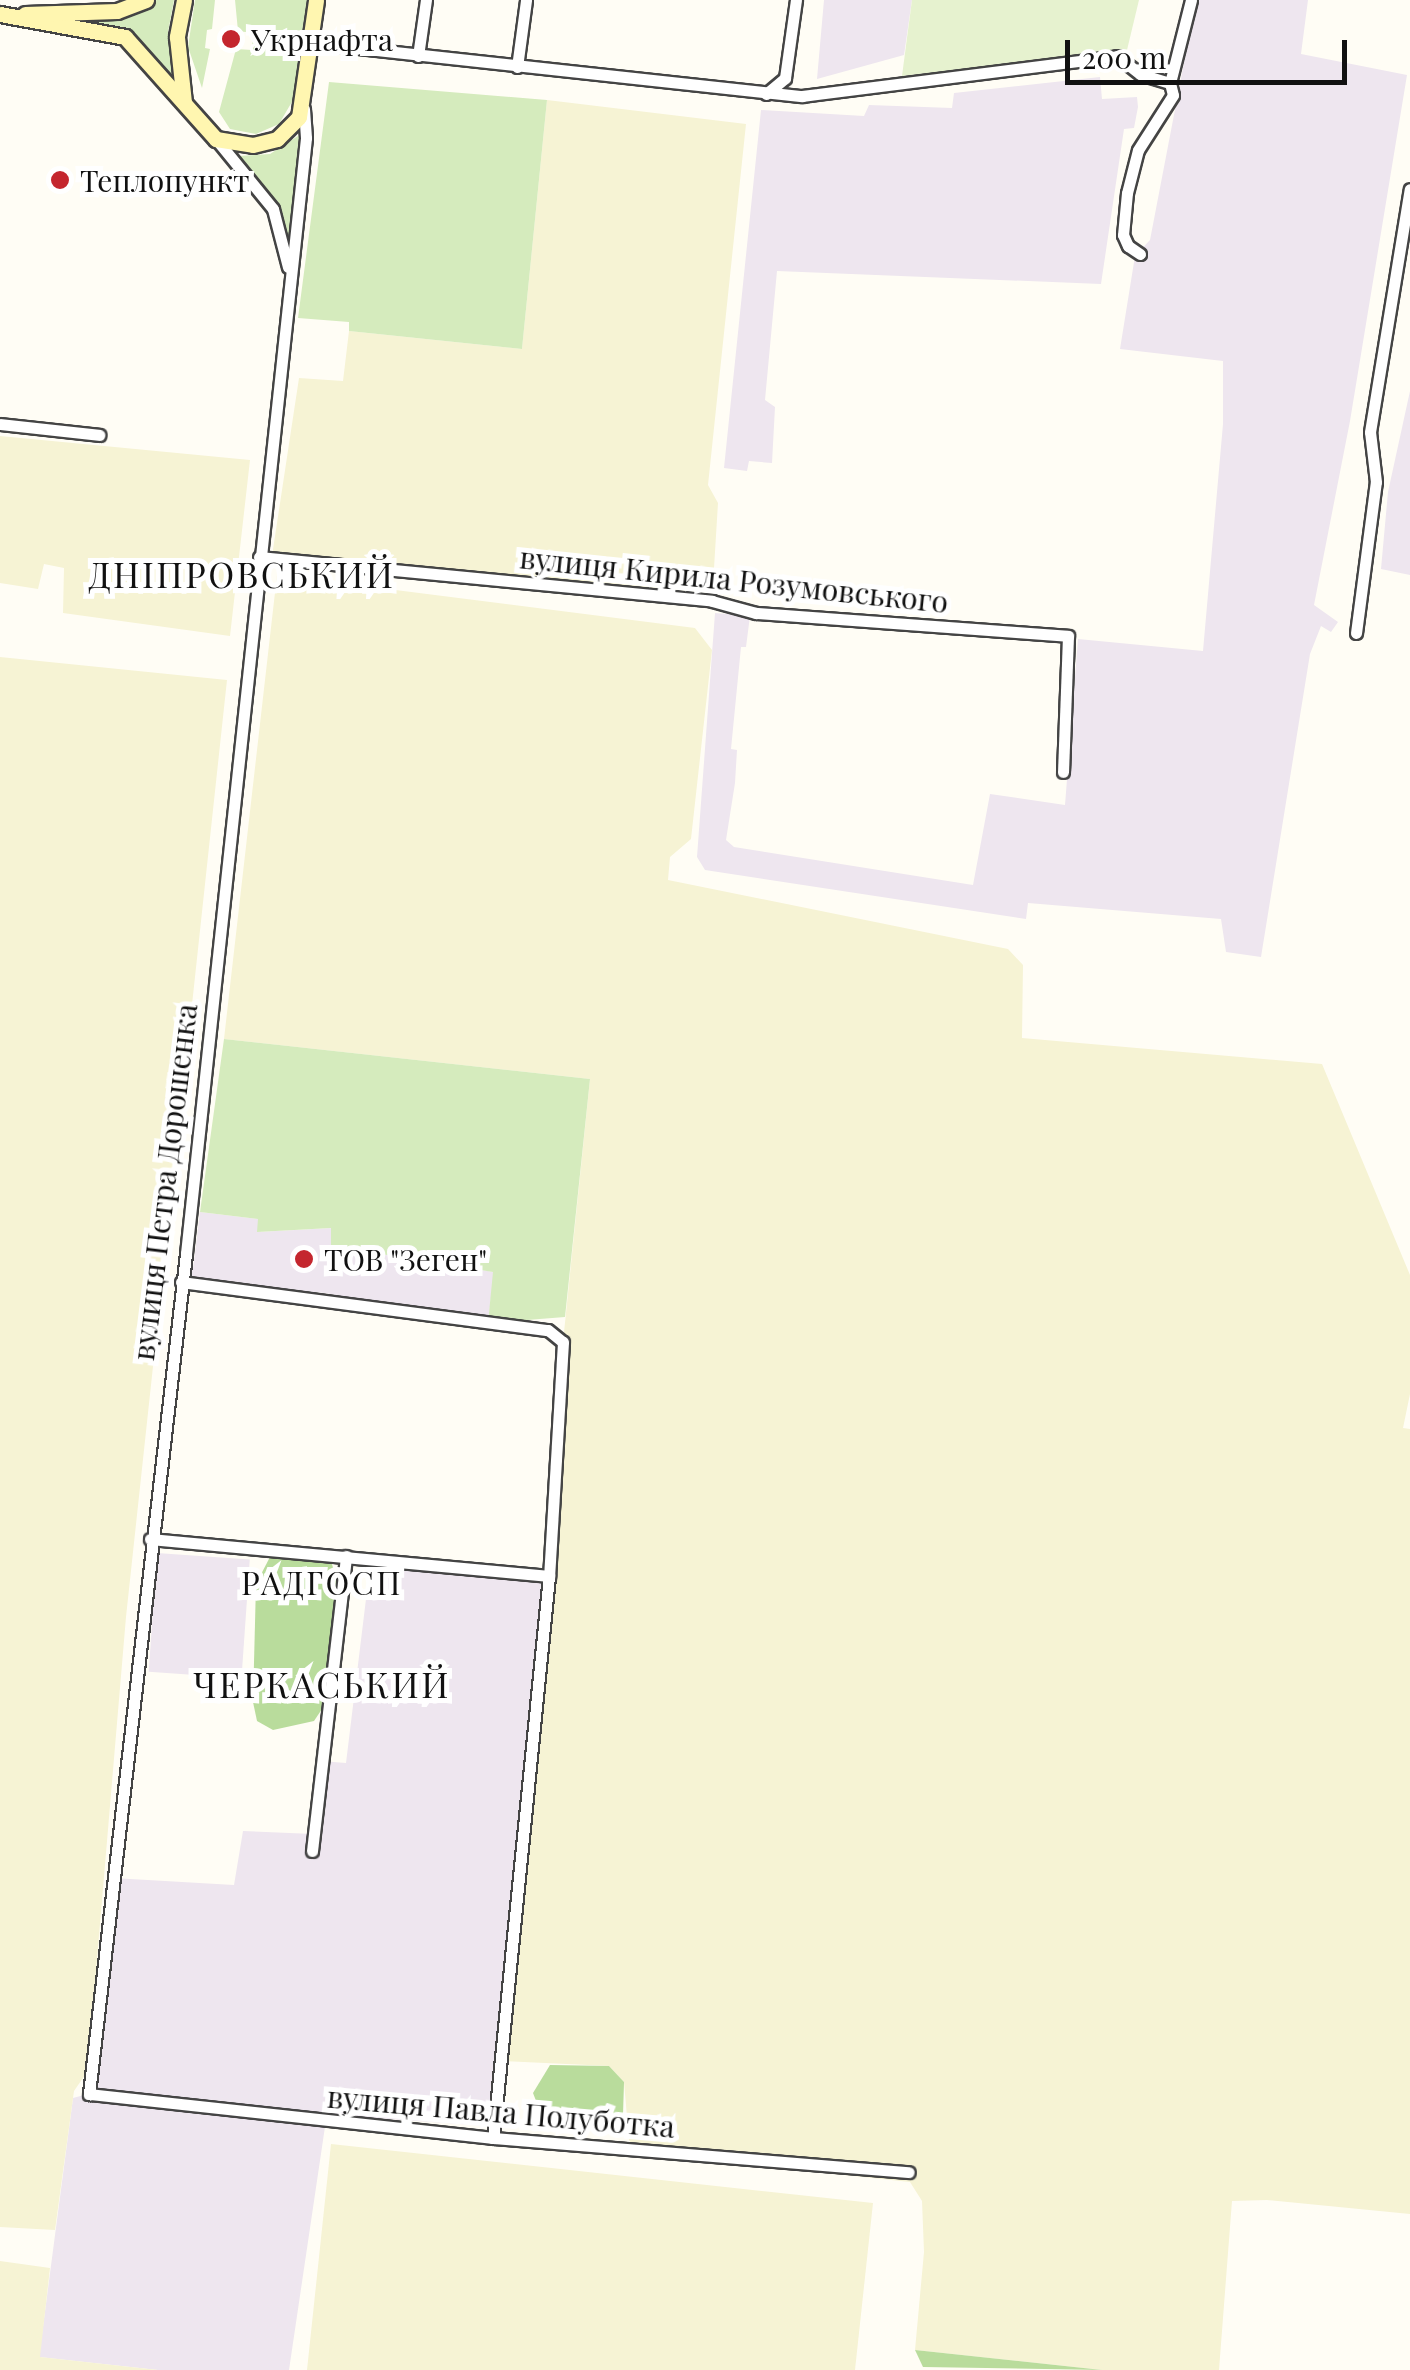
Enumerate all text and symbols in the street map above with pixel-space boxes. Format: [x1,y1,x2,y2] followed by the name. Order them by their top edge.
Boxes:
[1070,20,1352,82] scale bar
[251,21,393,57] place label: Укрнафта
[220,28,242,50] marker: Укрнафта
[1082,37,1166,77] text: 200 m
[80,162,250,198] place label: Теплопункт
[49,169,71,191] marker: Теплопункт
[518,539,950,619] street label: вулиця Кирила Розумовського
[88,553,396,595] district label: ДНІПРОВСЬКИЙ
[124,1002,204,1362] street label: вулиця Петра Дорошенка
[324,1241,488,1277] place label: ТОВ "Зеген"
[293,1248,315,1270] marker: ТОВ "Зеген"
[241,1563,403,1601] district label: РАДГОСП
[193,1663,451,1705] district label: ЧЕРКАСЬКИЙ
[326,2078,676,2144] street label: вулиця Павла Полуботка

